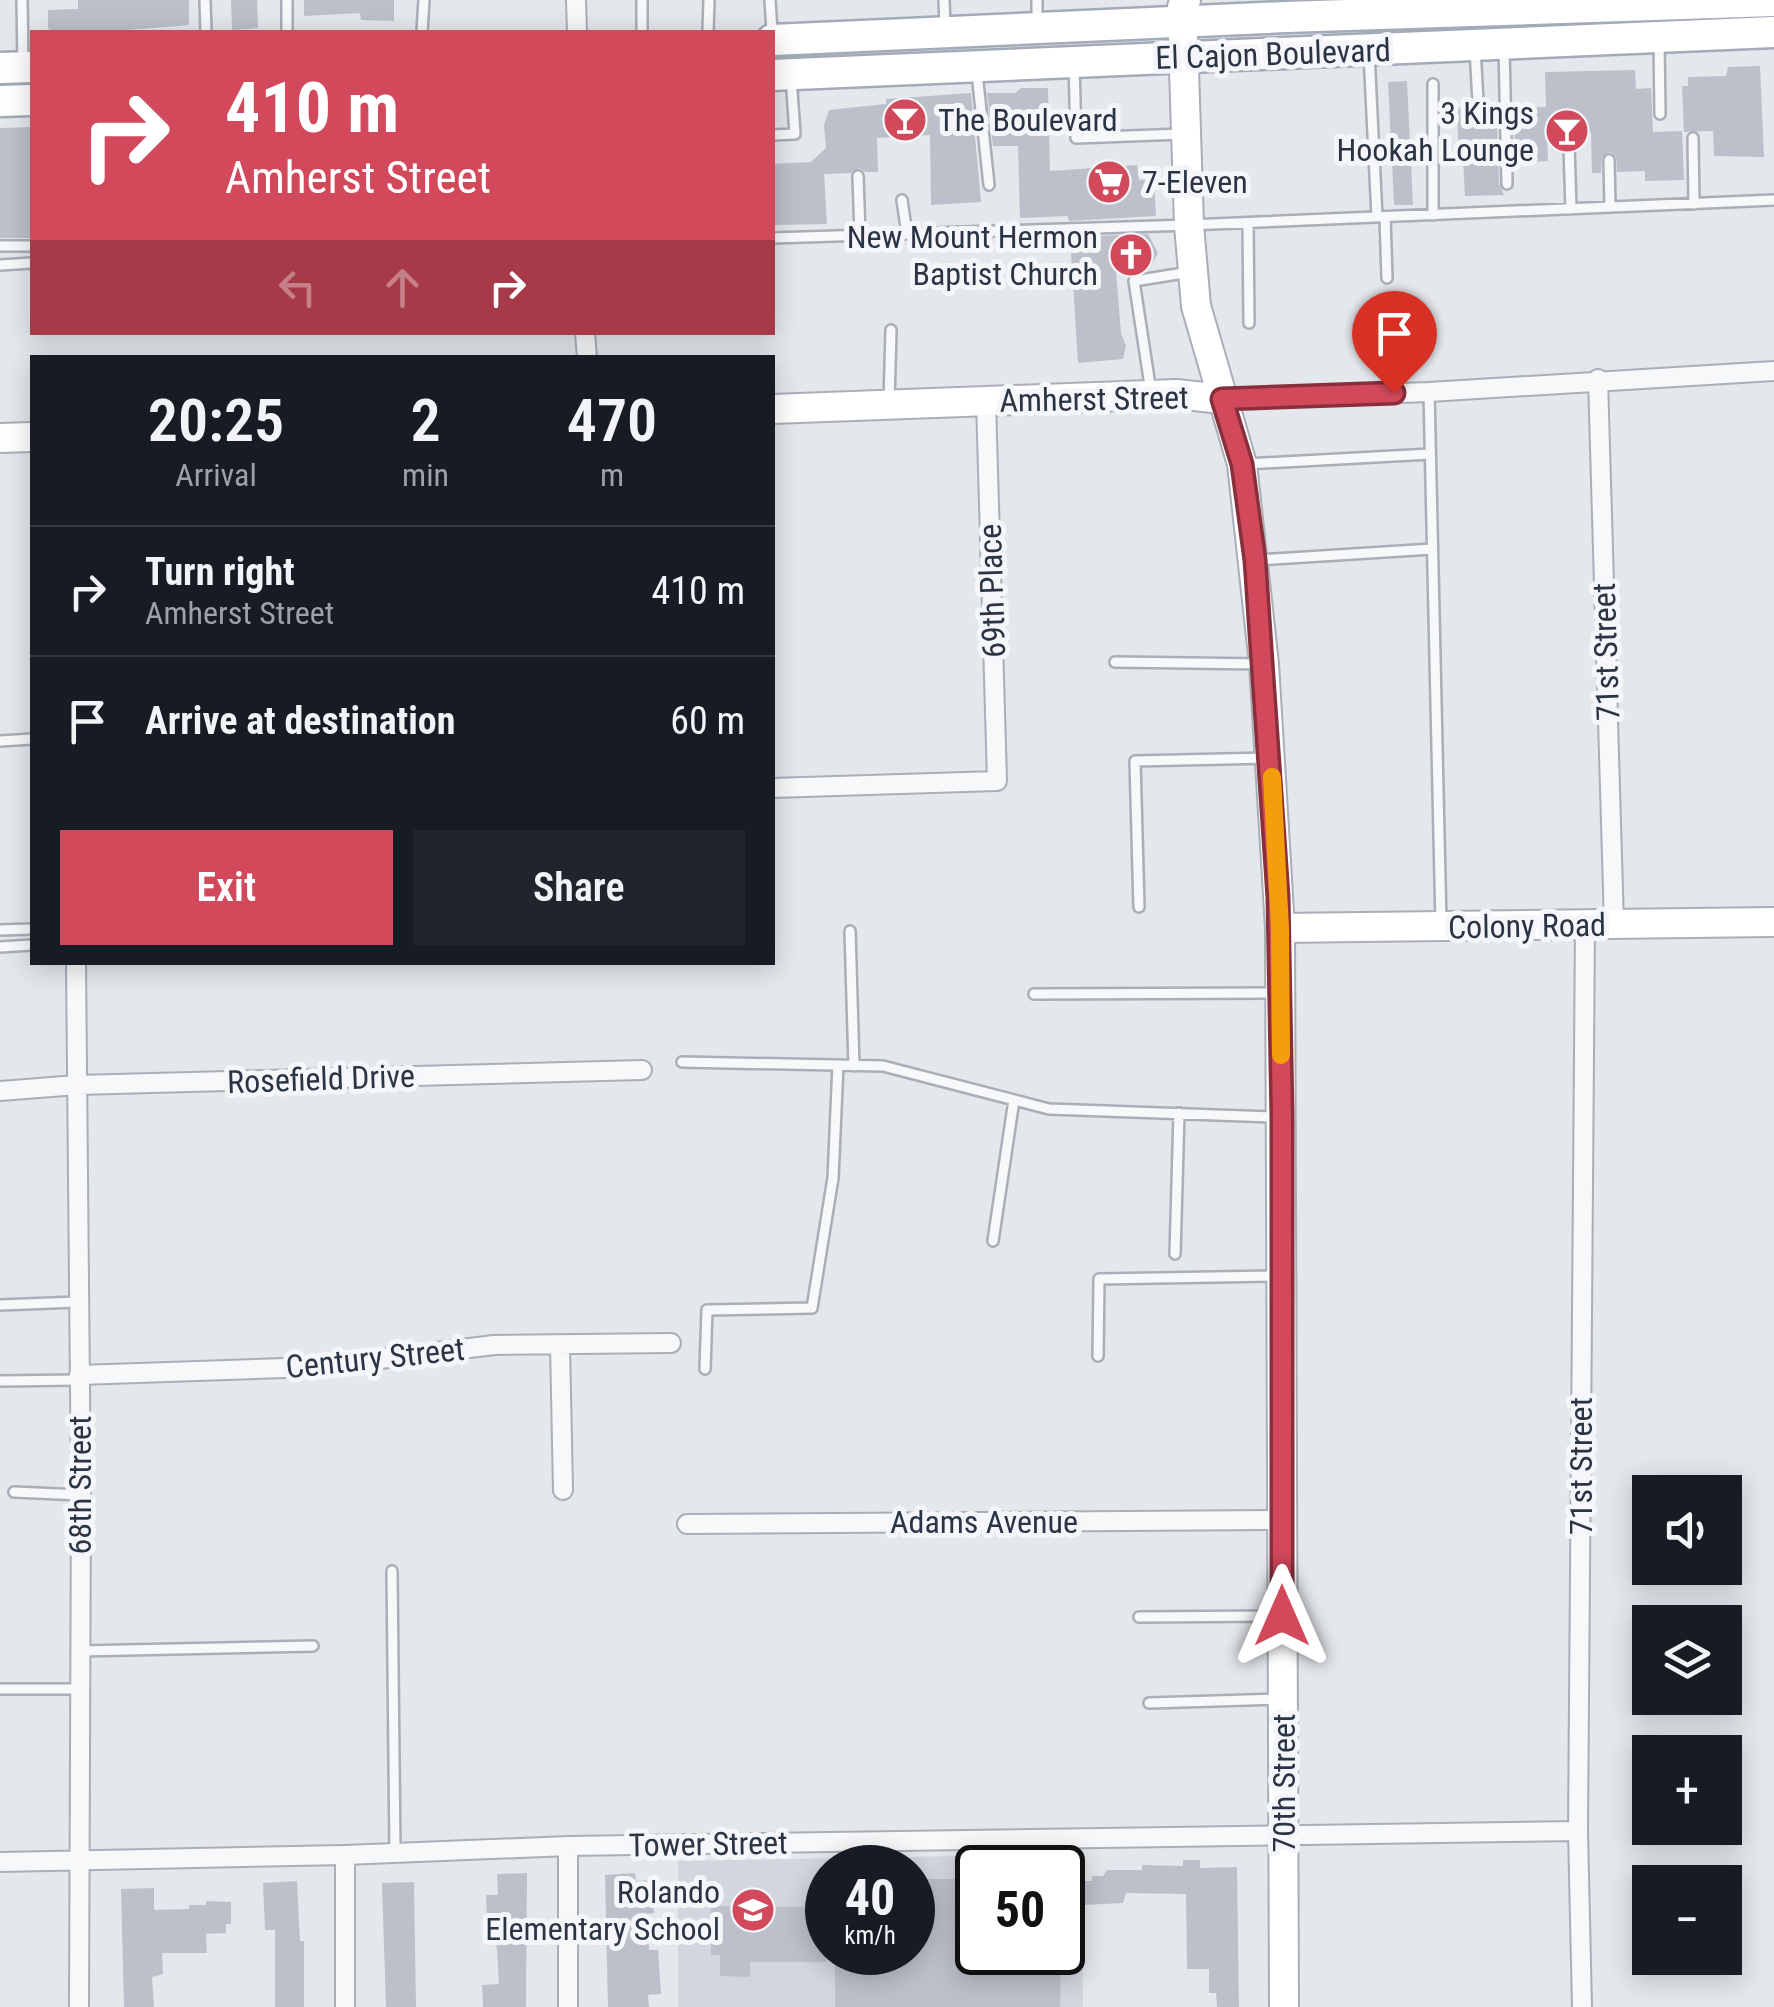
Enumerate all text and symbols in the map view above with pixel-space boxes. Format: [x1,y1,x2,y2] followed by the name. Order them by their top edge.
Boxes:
[1155,31,1391,77] street label: El Cajon Boulevard
[225,67,399,149] text: 410 m
[60,70,190,200] icon: right
[1336,94,1534,169] place label: 3 Kings Hookah Lounge
[882,97,928,143] bar icon: The Boulevard
[938,101,1118,139] place label: The Boulevard
[1544,108,1590,154] bar icon: 3 Kings Hookah Lounge
[225,151,491,204] text: Amherst Street
[1086,159,1132,205] supermarket icon: 7-Eleven
[1142,163,1248,201] place label: 7-Eleven
[847,218,1098,293] place label: New Mount Hermon Baptist Church
[1108,232,1154,278] church icon: New Mount Hermon Baptist Church
[270,260,325,315] icon: left
[375,260,430,315] icon: ahead
[480,260,535,315] icon: right
[1352,291,1437,394] pin
[1367,306,1422,361] icon: arrive
[999,378,1189,420] street label: Amherst Street
[148,385,284,456] text: 20:25
[410,385,441,456] text: 2
[567,385,657,456] text: 470
[175,456,257,494] text: Arrival
[402,456,449,494] text: min
[600,456,624,494] text: m
[971,523,1013,659] street label: 69th Place
[145,550,295,594] text: Turn right
[60,564,115,619] icon: right
[651,569,745,613] text: 410 m
[1585,582,1627,722] street label: 71st Street
[145,594,334,632] text: Amherst Street
[60,694,115,749] icon: arrive
[145,699,455,743] text: Arrive at destination
[670,699,745,743] text: 60 m
[60,830,393,945] button: Exit
[413,830,745,945] button: Share
[1448,906,1606,946] street label: Colony Road
[227,1057,415,1101] street label: Rosefield Drive
[284,1330,466,1386] street label: Century Street
[1562,1397,1600,1535] street label: 71st Street
[61,1416,99,1554] street label: 68th Street
[1632,1475,1742,1975] map controls
[1632,1475,1742,1585] button: sound
[890,1503,1078,1541] street label: Adams Avenue
[1230,1564,1334,1668] position arrow
[1632,1605,1742,1715] button: layers
[1265,1714,1303,1852] street label: 70th Street
[1632,1735,1742,1845] button: +
[628,1824,788,1864] street label: Tower Street
[955,1845,1085,1975] speed limit sign: 50
[1632,1865,1742,1975] button: −
[845,1869,895,1927] text: 40
[485,1873,720,1948] place label: Rolando Elementary School
[730,1887,776,1933] school or university icon: Rolando Elementary School
[844,1921,896,1950] text: km/h

